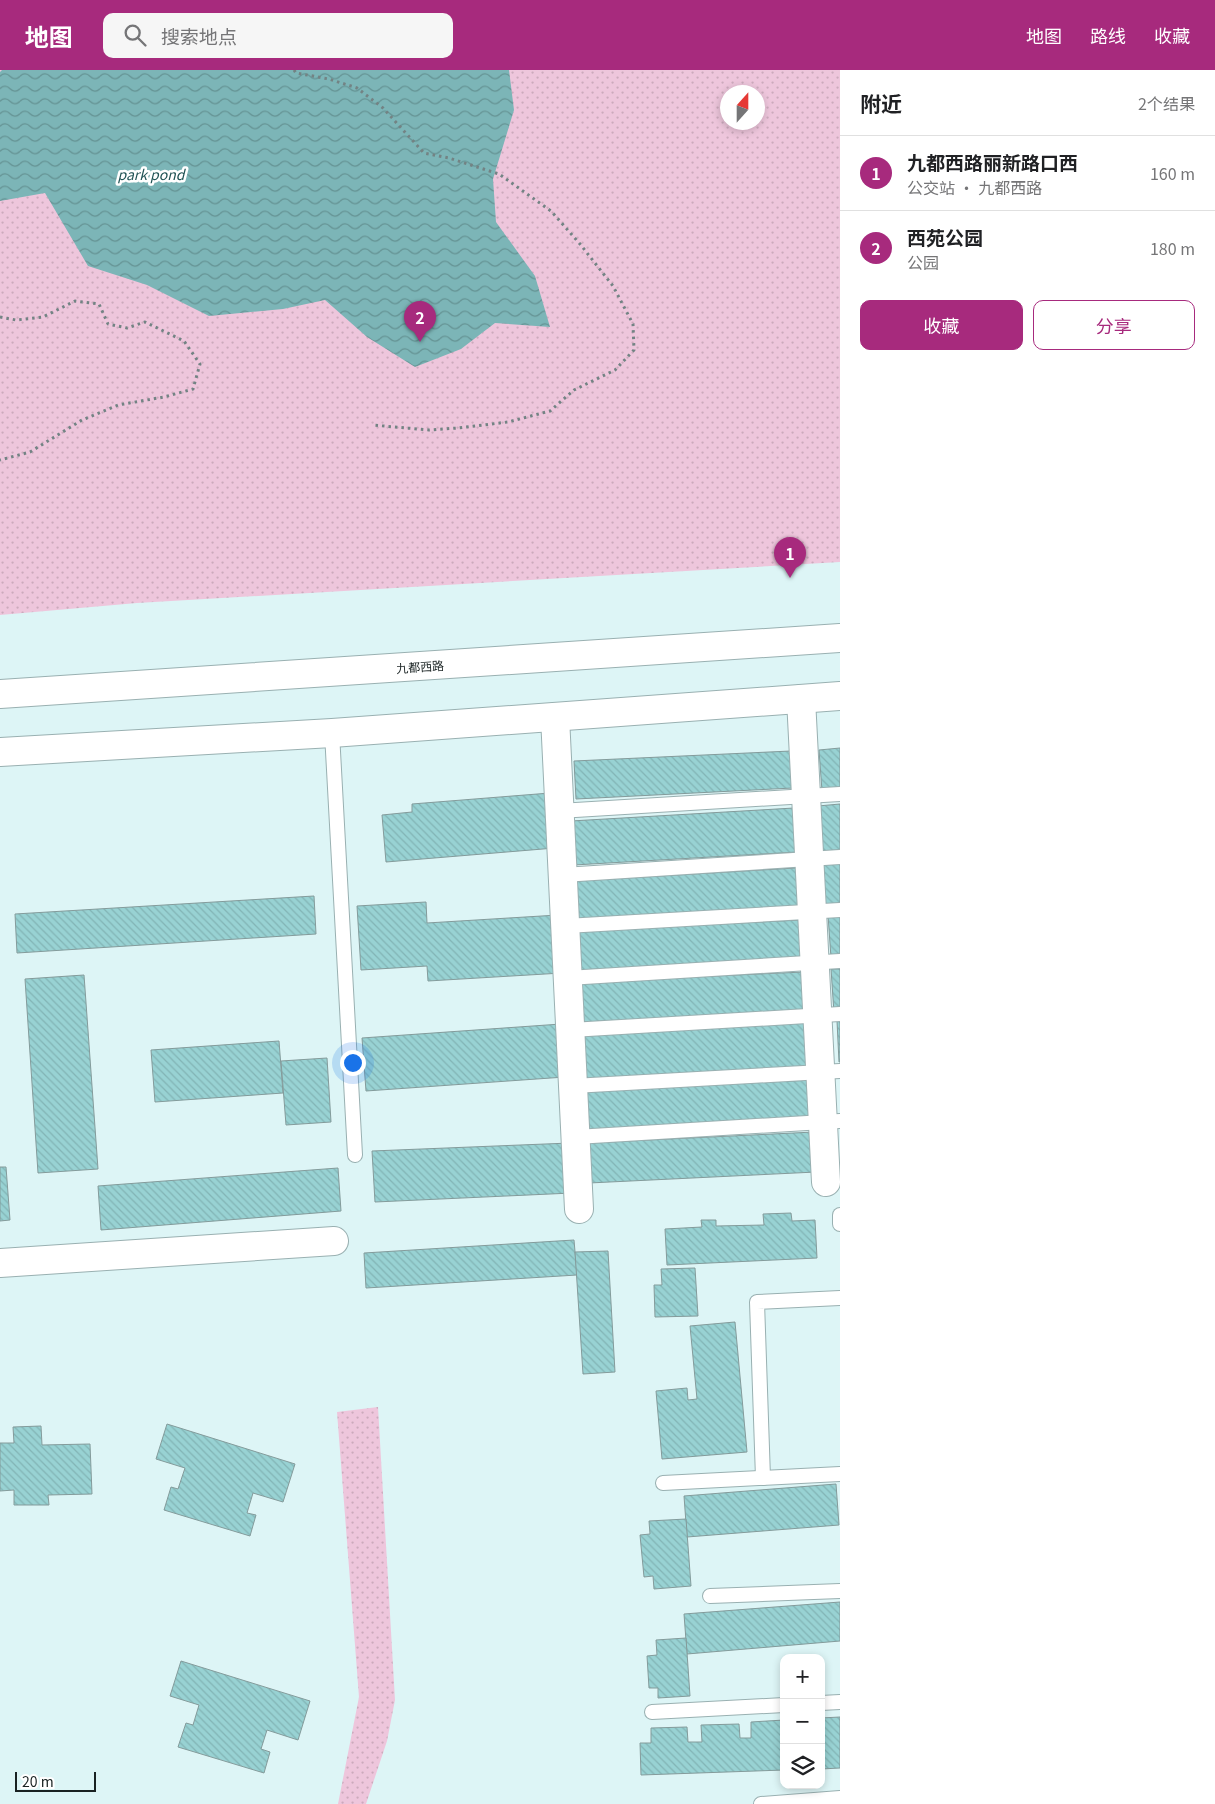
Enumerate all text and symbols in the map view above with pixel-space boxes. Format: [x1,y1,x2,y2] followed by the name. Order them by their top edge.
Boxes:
[103,13,453,58] search box
[25,18,73,53] text: 地图
[121,21,149,49] icon: search
[161,22,237,49] text: 搜索地点
[1026,22,1062,48] text: 地图
[1090,22,1126,48] text: 路线
[1154,22,1190,48] text: 收藏
[720,85,765,130] north arrow
[860,88,902,118] text: 附近
[1138,91,1195,115] text: 2个结果
[907,148,1078,175] text: 九都西路丽新路口西
[871,161,881,185] text: 1
[1150,161,1195,185] text: 160 m
[118,164,187,184] water label: park pond
[907,175,1042,199] text: 公交站 · 九都西路
[907,223,983,250] text: 西苑公园
[871,236,881,260] text: 2
[1150,236,1195,260] text: 180 m
[907,250,939,274] text: 公园
[860,300,1023,350] button: 收藏
[1033,300,1195,350] button: 分享
[404,301,436,342] pin: 2
[774,537,806,578] pin: 1
[395,656,445,676] street label: 九都西路
[340,1050,366,1076] your location
[780,1654,825,1789] map controls
[780,1654,825,1699] button: +
[780,1699,825,1744] button: −
[780,1744,825,1789] button: layers
[15,1769,96,1792] scale bar
[22,1771,54,1791] text: 20 m

